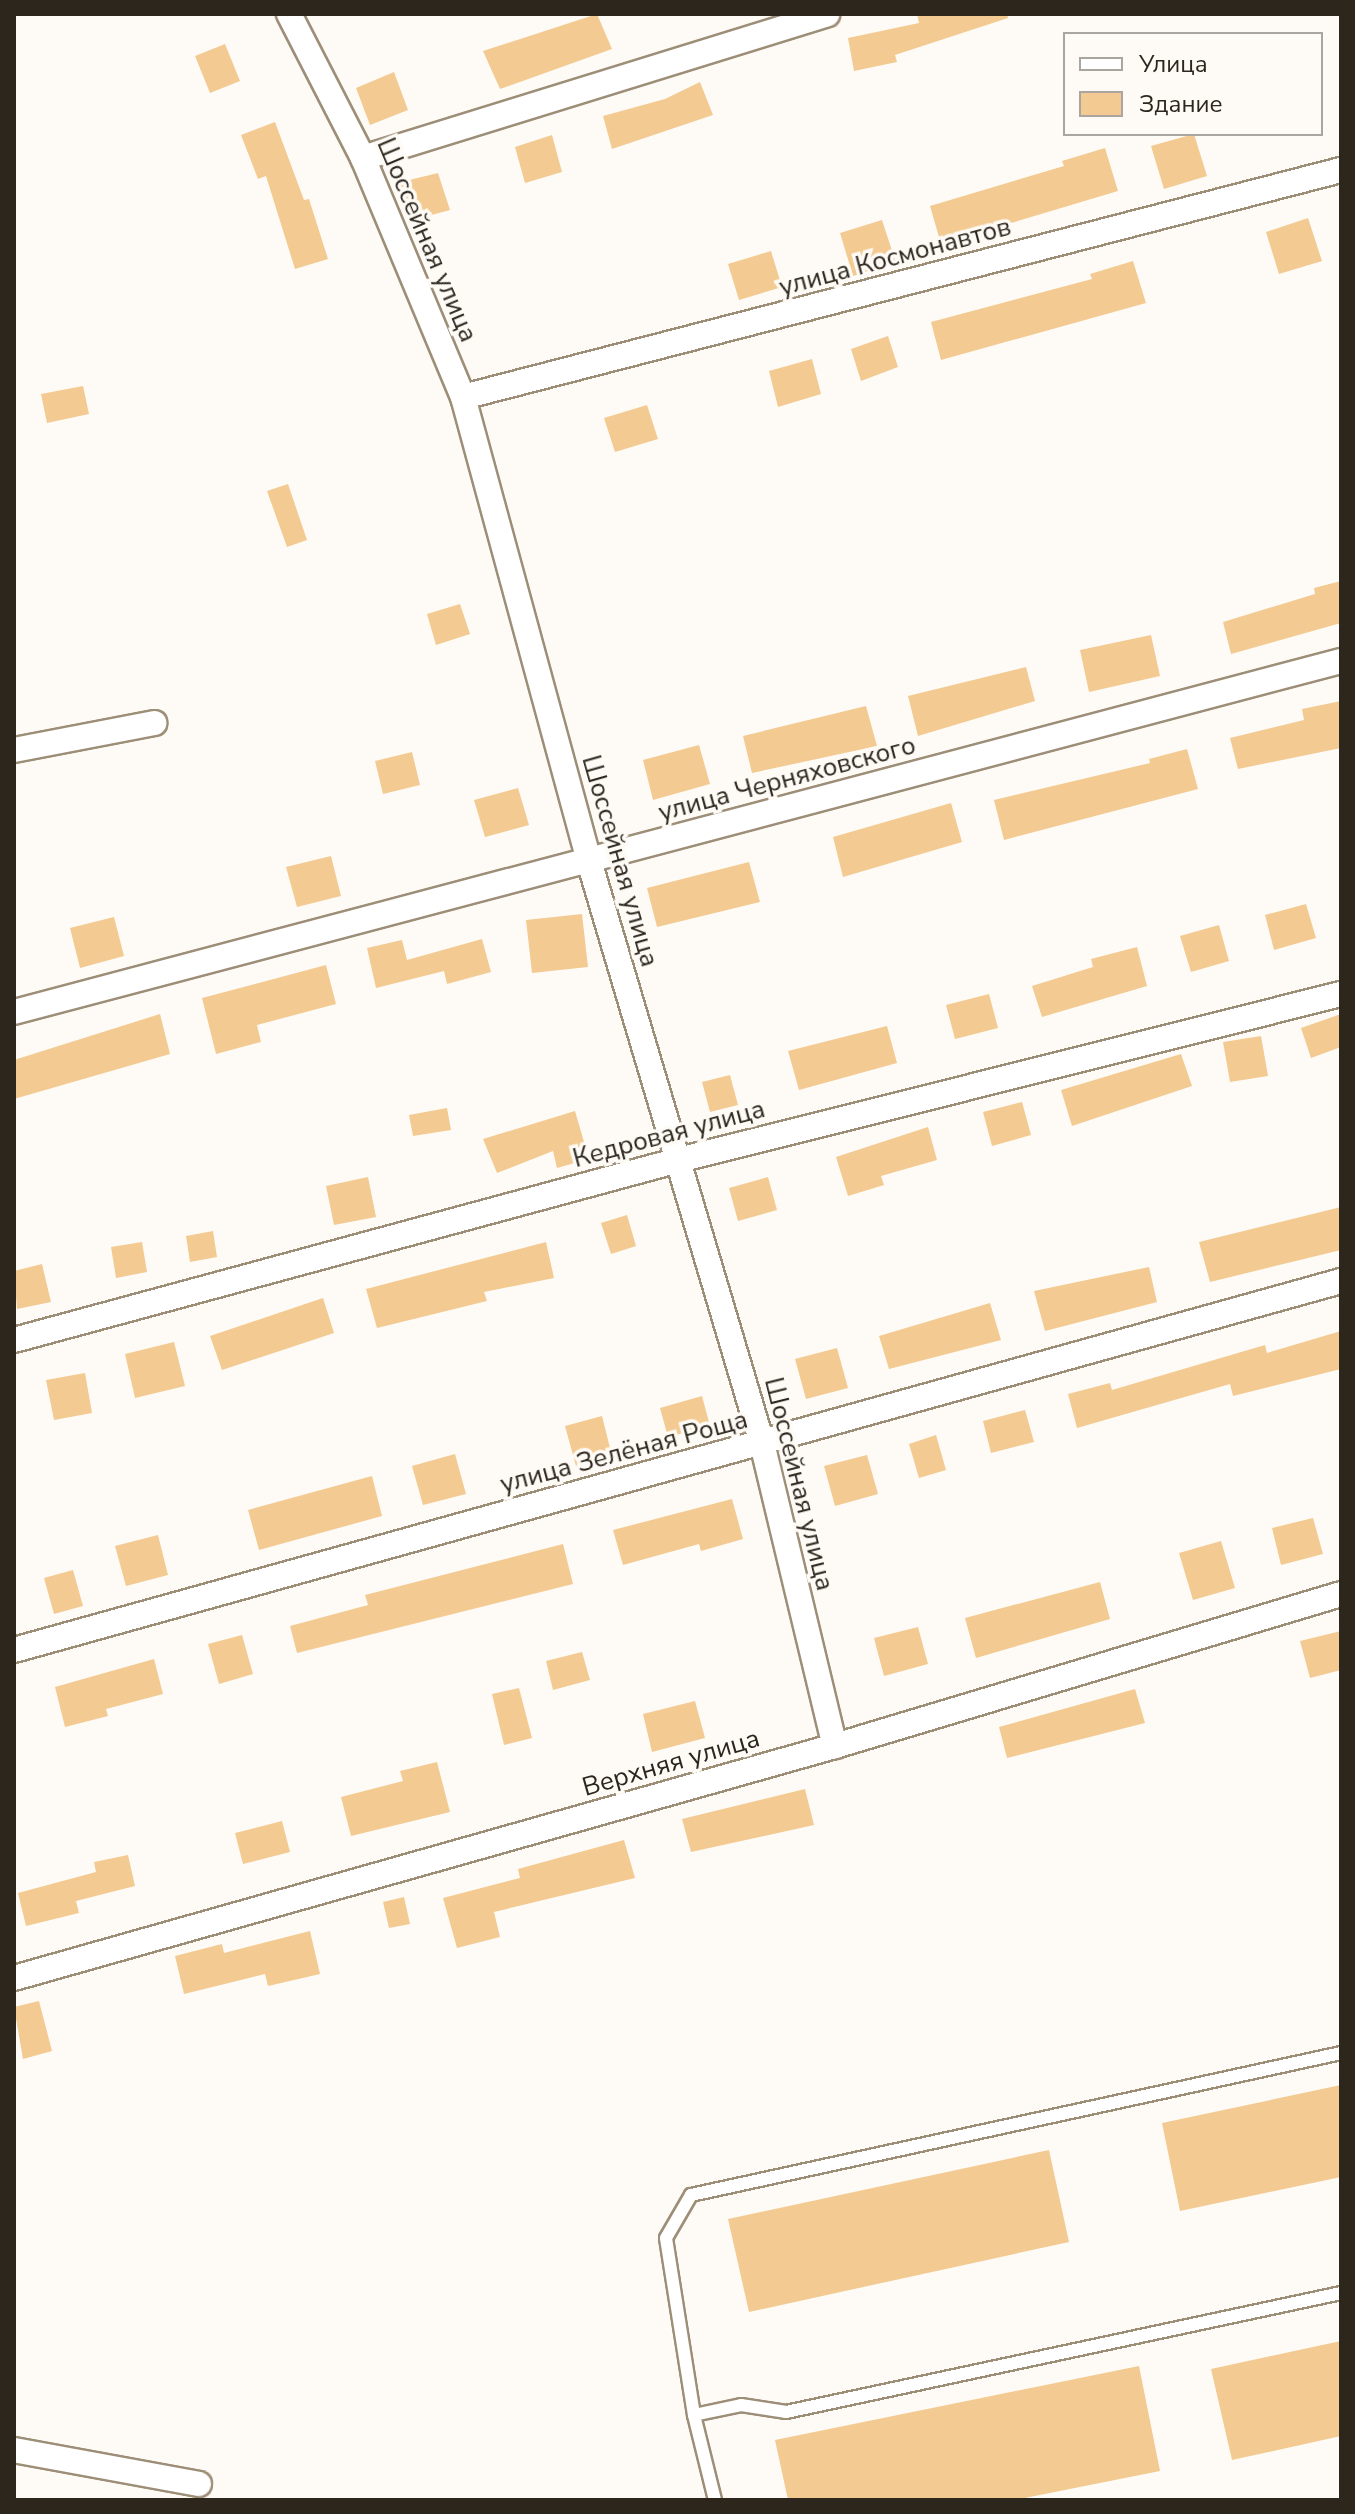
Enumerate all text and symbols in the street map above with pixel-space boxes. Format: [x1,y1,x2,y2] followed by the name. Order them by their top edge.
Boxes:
[1063,32,1323,136] legend
[1139,48,1208,80] text: Улица
[1139,88,1223,120] text: Здание
[370,133,484,347] street label: Шоссейная улица
[776,211,1014,303] street label: улица Космонавтов
[655,730,919,828] street label: улица Черняховского
[575,752,665,970] street label: Шоссейная улица
[570,1093,768,1175] street label: Кедровая улица
[757,1374,841,1594] street label: Шоссейная улица
[497,1404,751,1500] street label: улица Зелёная Роща
[579,1723,763,1803] street label: Верхняя улица

